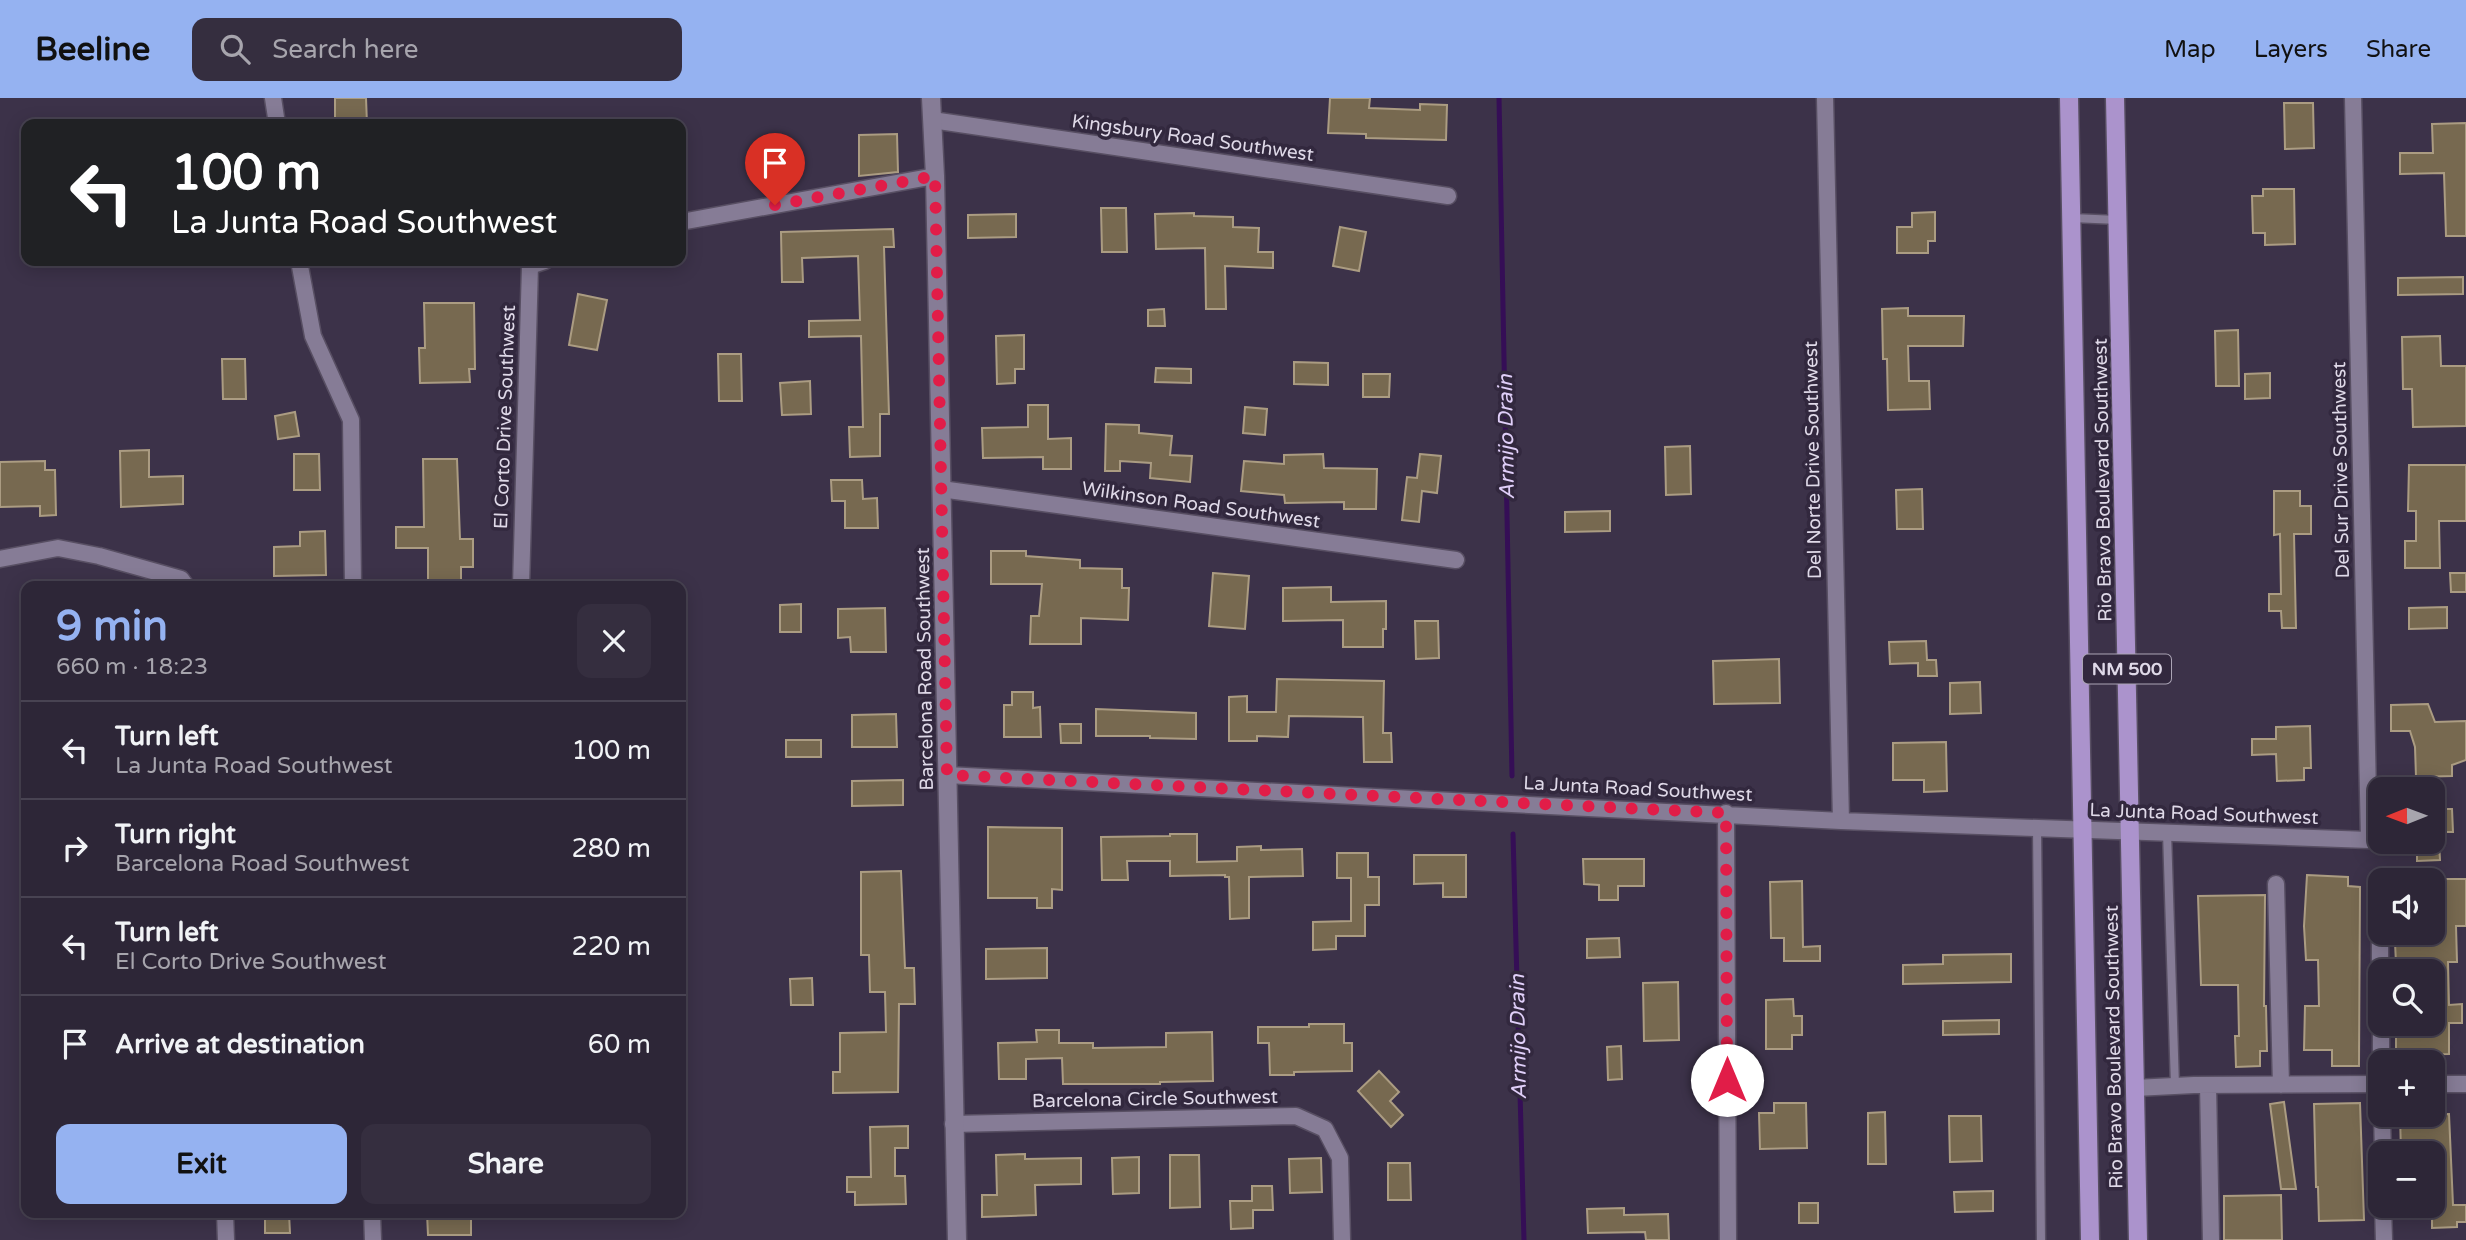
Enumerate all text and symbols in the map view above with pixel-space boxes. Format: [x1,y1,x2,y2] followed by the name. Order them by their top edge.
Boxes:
[192,18,682,81] search box
[35,30,150,69] text: Beeline
[216,30,254,68] icon: search
[272,34,418,65] text: Search here
[2164,35,2216,64] text: Map
[2254,35,2328,64] text: Layers
[2366,35,2431,64] text: Share
[1070,110,1315,166] street label: Kingsbury Road Southwest
[745,133,805,205] pin
[171,144,321,203] text: 100 m
[756,144,794,182] icon: arrive
[56,147,147,238] icon: left
[171,204,557,242] text: La Junta Road Southwest
[490,305,520,530] street label: El Corto Drive Southwest
[2090,338,2116,622] street label: Rio Bravo Boulevard Southwest
[1800,341,1826,579] street label: Del Norte Drive Southwest
[2328,361,2354,579] street label: Del Sur Drive Southwest
[1493,373,1520,500] water label: Armijo Drain
[1080,477,1321,533] street label: Wilkinson Road Southwest
[912,547,938,791] street label: Barcelona Road Southwest
[56,601,168,652] text: 9 min
[577,604,651,678] button: close
[56,653,208,681] text: 660 m · 18:23
[2083,654,2171,684] road number: NM 500
[115,721,218,752] text: Turn left
[56,731,94,769] icon: left
[571,735,651,766] text: 100 m
[115,752,393,780] text: La Junta Road Southwest
[1523,772,1753,806] street label: La Junta Road Southwest
[2368,777,2445,854] north arrow
[2368,777,2445,1218] map controls
[2089,799,2319,829] street label: La Junta Road Southwest
[115,819,236,850] text: Turn right
[56,829,94,867] icon: right
[571,833,651,864] text: 280 m
[115,850,409,878] text: Barcelona Road Southwest
[2368,868,2445,945] button: sound
[2101,905,2127,1189] street label: Rio Bravo Boulevard Southwest
[115,917,218,948] text: Turn left
[56,927,94,965] icon: left
[571,931,651,962] text: 220 m
[115,948,387,976] text: El Corto Drive Southwest
[2368,959,2445,1036] button: search
[1505,973,1532,1100] water label: Armijo Drain
[56,1025,94,1063] icon: arrive
[115,1029,365,1060] text: Arrive at destination
[588,1029,651,1060] text: 60 m
[1690,1043,1764,1117] position arrow
[2368,1050,2445,1127] button: +
[1032,1086,1278,1112] street label: Barcelona Circle Southwest
[56,1124,347,1204] button: Exit
[361,1124,651,1204] button: Share
[2368,1141,2445,1218] button: −

